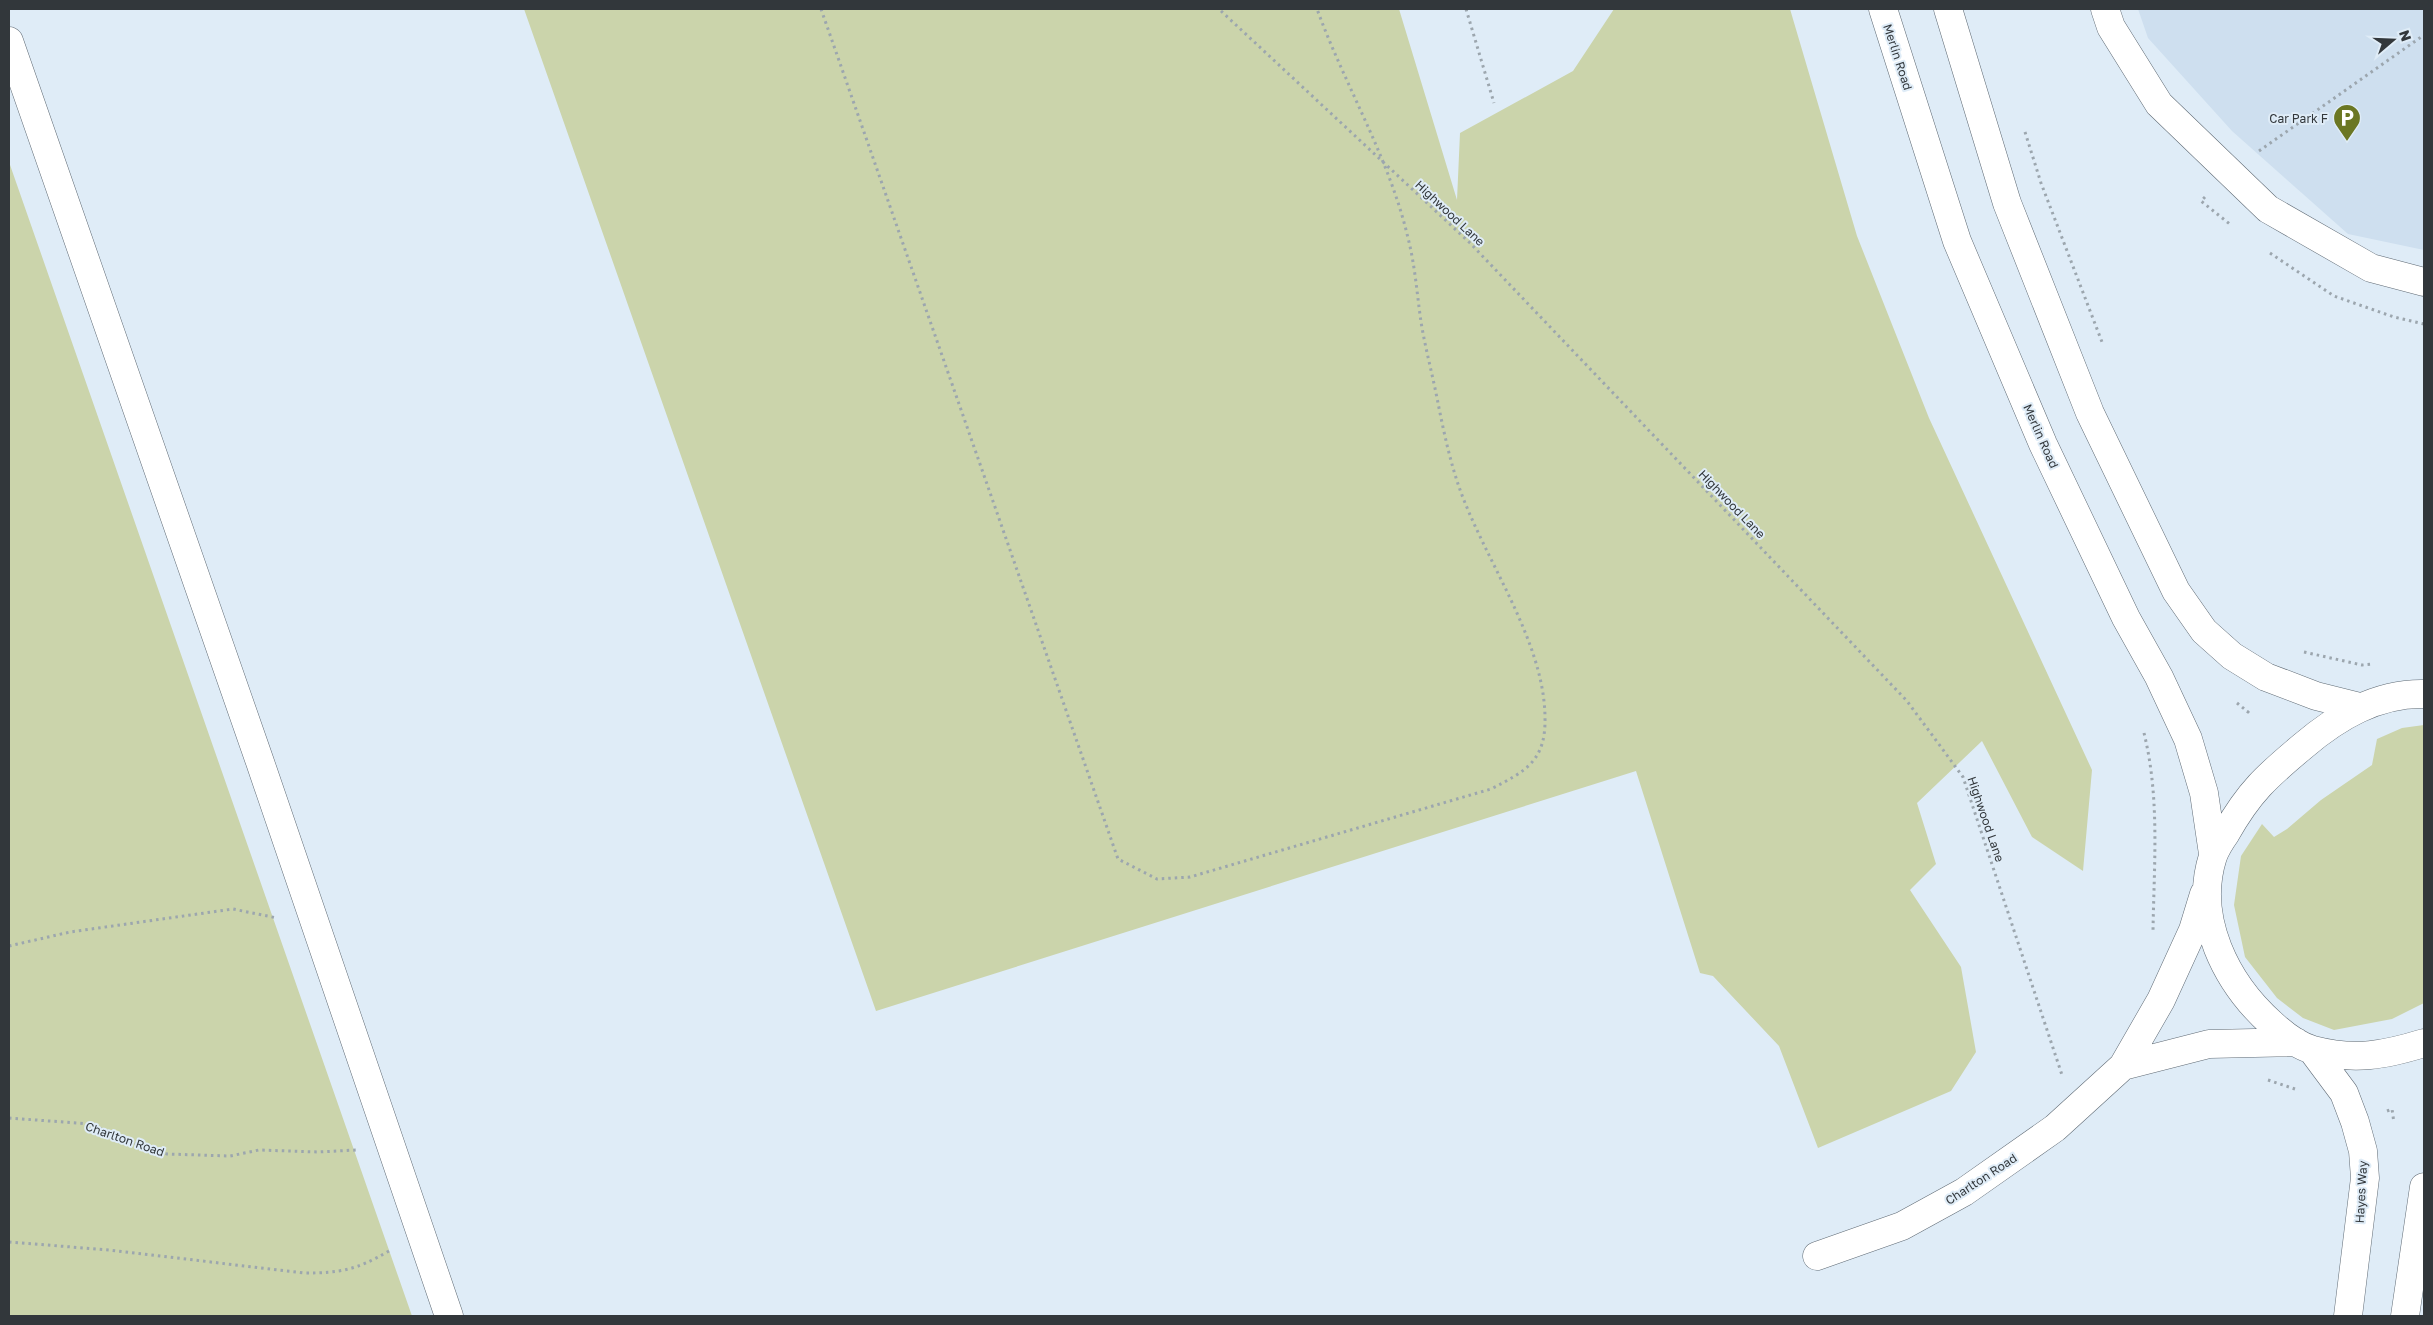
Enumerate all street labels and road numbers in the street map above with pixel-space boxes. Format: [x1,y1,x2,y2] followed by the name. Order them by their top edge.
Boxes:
[1880,22,1916,92] street label: Merlin Road
[1412,177,1488,249] street label: Highwood Lane
[2020,402,2062,470] street label: Merlin Road
[1696,467,1768,541] street label: Highwood Lane
[1964,774,2008,864] street label: Highwood Lane
[84,1118,166,1160] street label: Charlton Road
[1942,1150,2020,1208] street label: Charlton Road
[2352,1160,2370,1224] street label: Hayes Way

